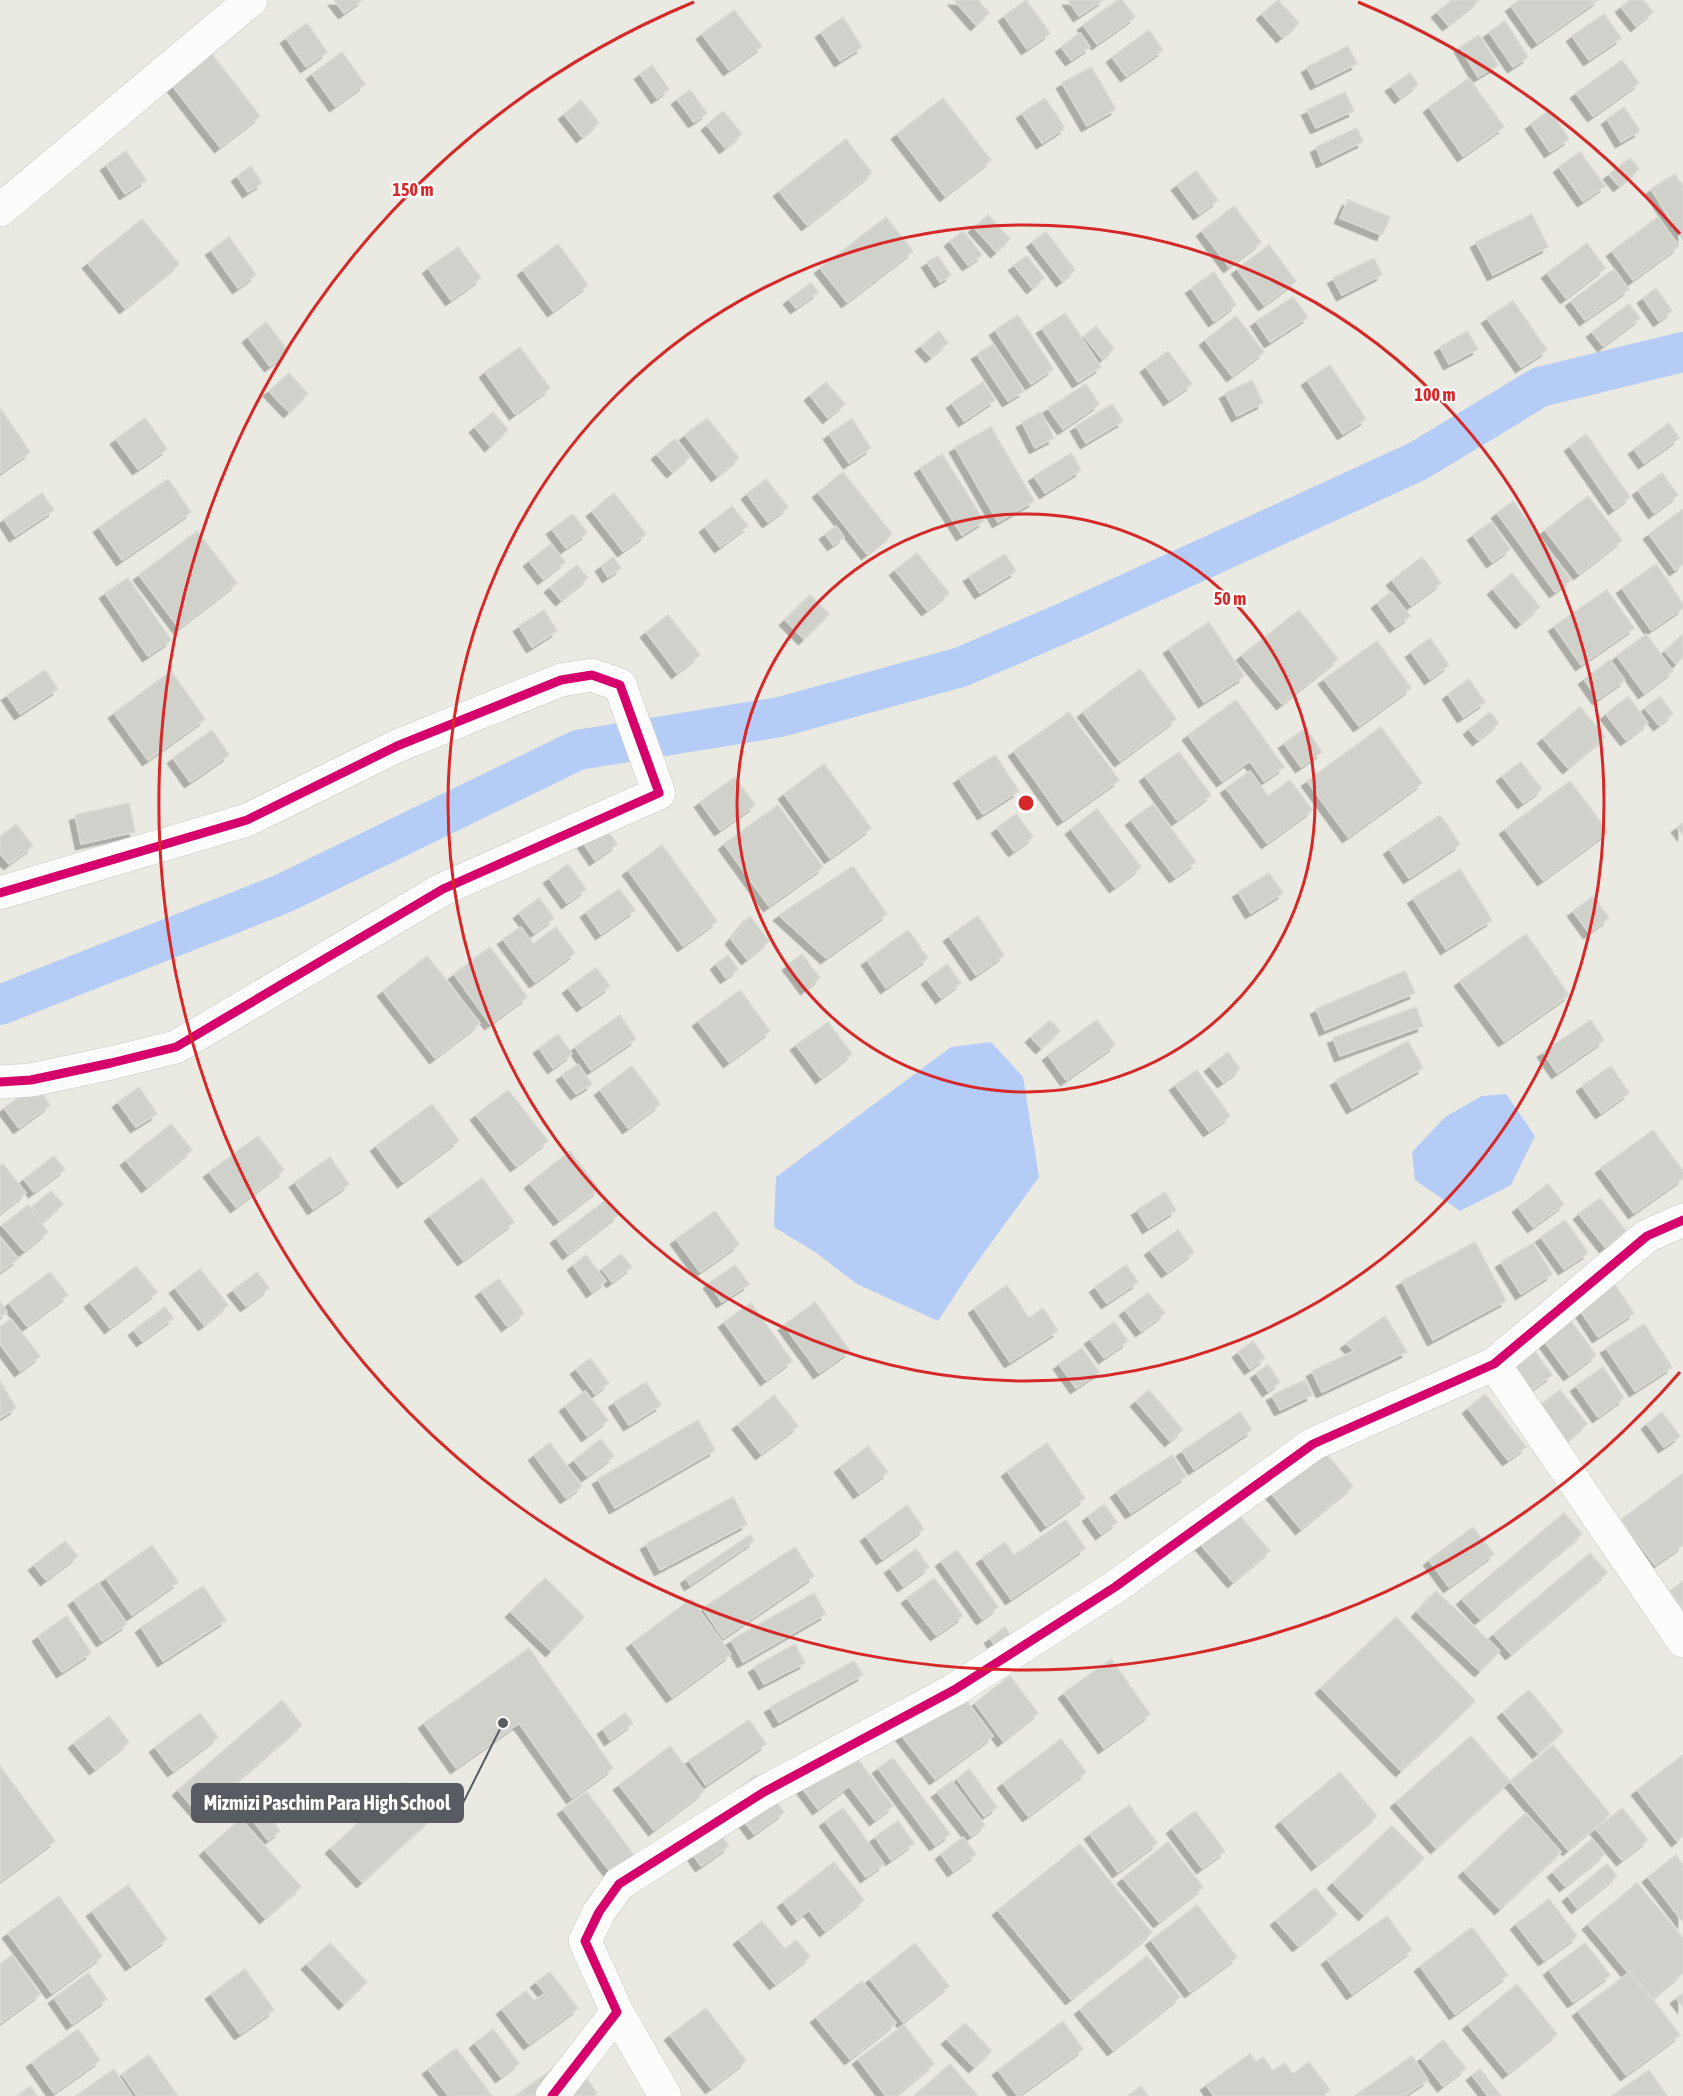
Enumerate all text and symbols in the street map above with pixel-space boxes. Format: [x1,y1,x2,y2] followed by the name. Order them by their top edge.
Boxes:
[393,179,433,200] text: 150 m
[1415,384,1455,405] text: 100 m
[1214,588,1246,609] text: 50 m
[1016,793,1036,813] centre of rings
[192,1784,463,1822] callout: Mizmizi Paschim Para High School
[204,1791,451,1814] text: Mizmizi Paschim Para High School

